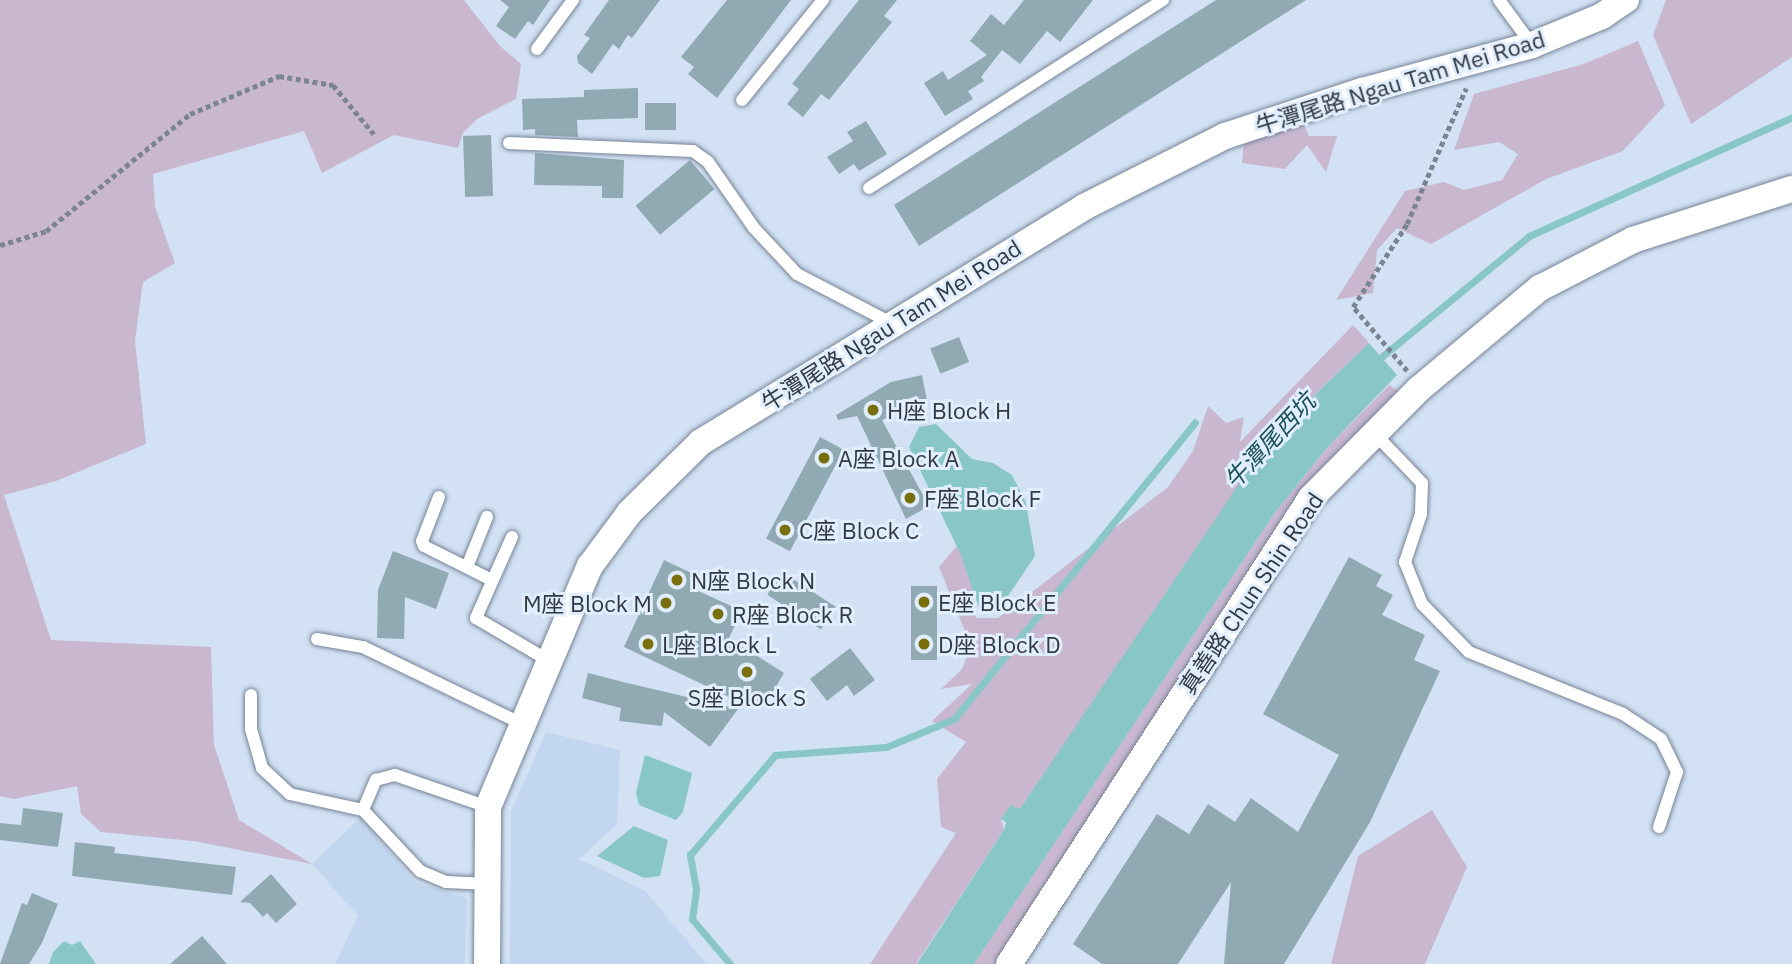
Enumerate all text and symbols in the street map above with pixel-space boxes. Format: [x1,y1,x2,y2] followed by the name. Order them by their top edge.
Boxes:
[1252,25,1548,139] street label: 牛潭尾路 Ngau Tam Mei Road
[756,233,1026,417] street label: 牛潭尾路 Ngau Tam Mei Road
[1219,387,1321,495] water label: 牛潭尾西坑
[887,396,1011,424] place label: H座 Block H
[865,402,881,418] marker: H座 Block H
[838,444,959,472] place label: A座 Block A
[816,450,832,466] marker: A座 Block A
[924,484,1041,512] place label: F座 Block F
[1173,487,1329,699] street label: 真善路 Chun Shin Road
[902,490,918,506] marker: F座 Block F
[799,516,919,544] place label: C座 Block C
[777,522,793,538] marker: C座 Block C
[691,566,815,594] place label: N座 Block N
[669,572,685,588] marker: N座 Block N
[938,588,1057,616] place label: E座 Block E
[523,589,652,617] place label: M座 Block M
[916,594,932,610] marker: E座 Block E
[658,595,674,611] marker: M座 Block M
[732,600,853,628] place label: R座 Block R
[710,606,726,622] marker: R座 Block R
[662,630,777,658] place label: L座 Block L
[938,630,1061,658] place label: D座 Block D
[640,636,656,652] marker: L座 Block L
[916,636,932,652] marker: D座 Block D
[739,664,755,680] marker: S座 Block S
[688,683,806,711] place label: S座 Block S

